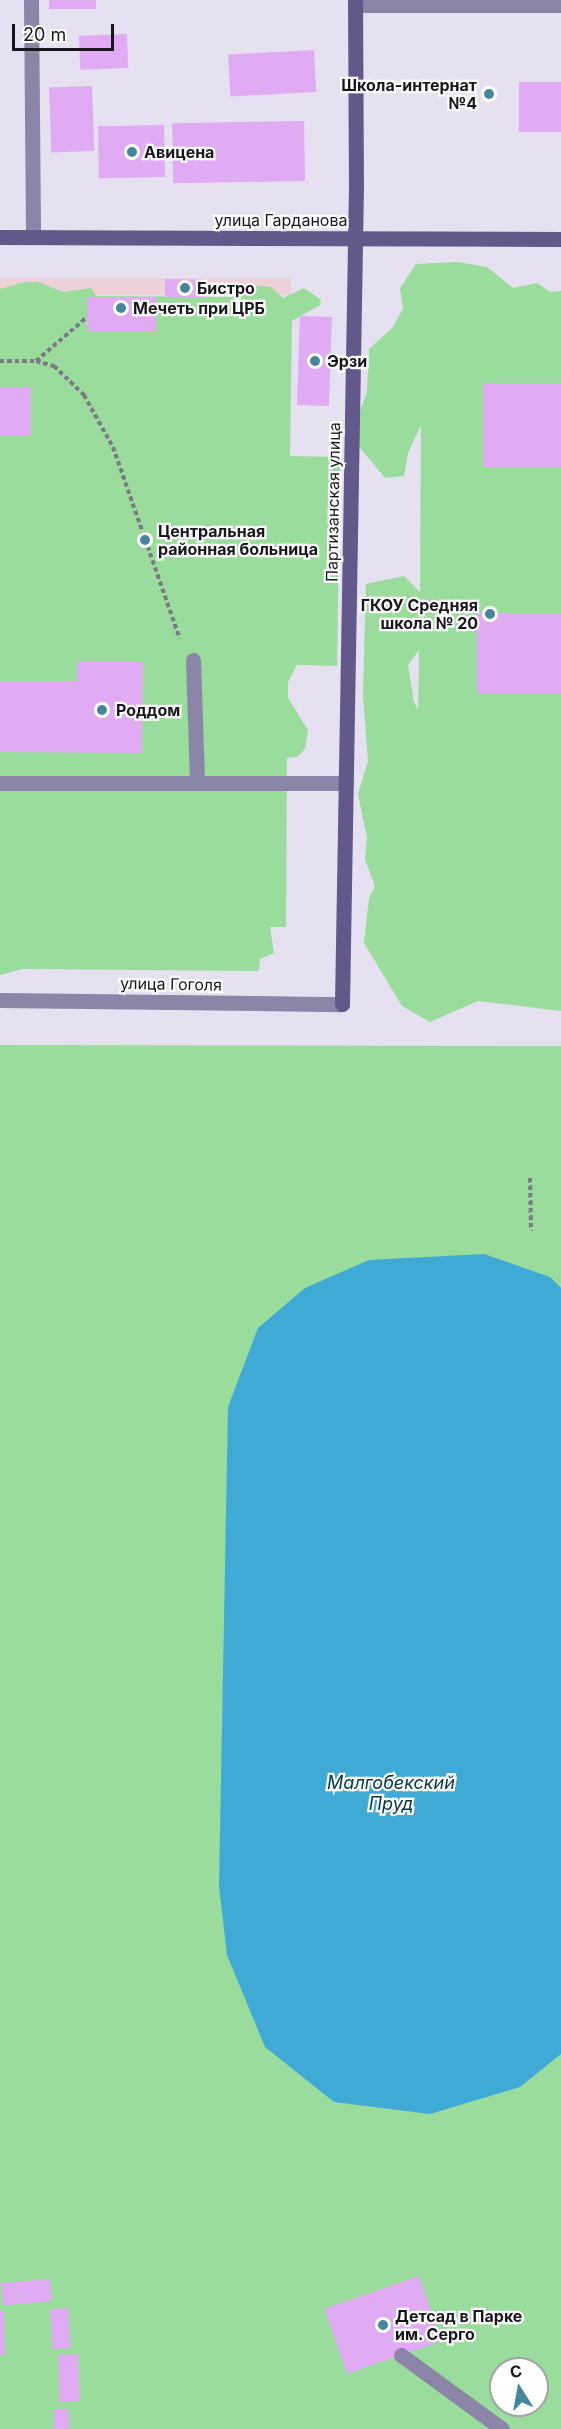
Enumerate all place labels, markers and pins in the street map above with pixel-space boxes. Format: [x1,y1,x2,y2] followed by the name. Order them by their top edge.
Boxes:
[341,75,477,113] place label: Школа-интернат №4
[482,87,496,101] marker: Школа-интернат №4
[144,142,214,162] place label: Авицена
[125,145,139,159] marker: Авицена
[197,278,255,298] place label: Бистро
[178,281,192,295] marker: Бистро
[133,298,265,318] place label: Мечеть при ЦРБ
[114,301,128,315] marker: Мечеть при ЦРБ
[327,351,367,371] place label: Эрзи
[308,354,322,368] marker: Эрзи
[158,521,318,559] place label: Центральная районная больница
[136,531,154,549] marker: Центральная районная больница
[361,595,478,633] place label: ГКОУ Средняя школа № 20
[483,607,497,621] marker: ГКОУ Средняя школа № 20
[116,700,180,720] place label: Роддом
[93,701,111,719] marker: Роддом
[395,2306,522,2344] place label: Детсад в Парке им. Серго
[376,2318,390,2332] marker: Детсад в Парке им. Серго

